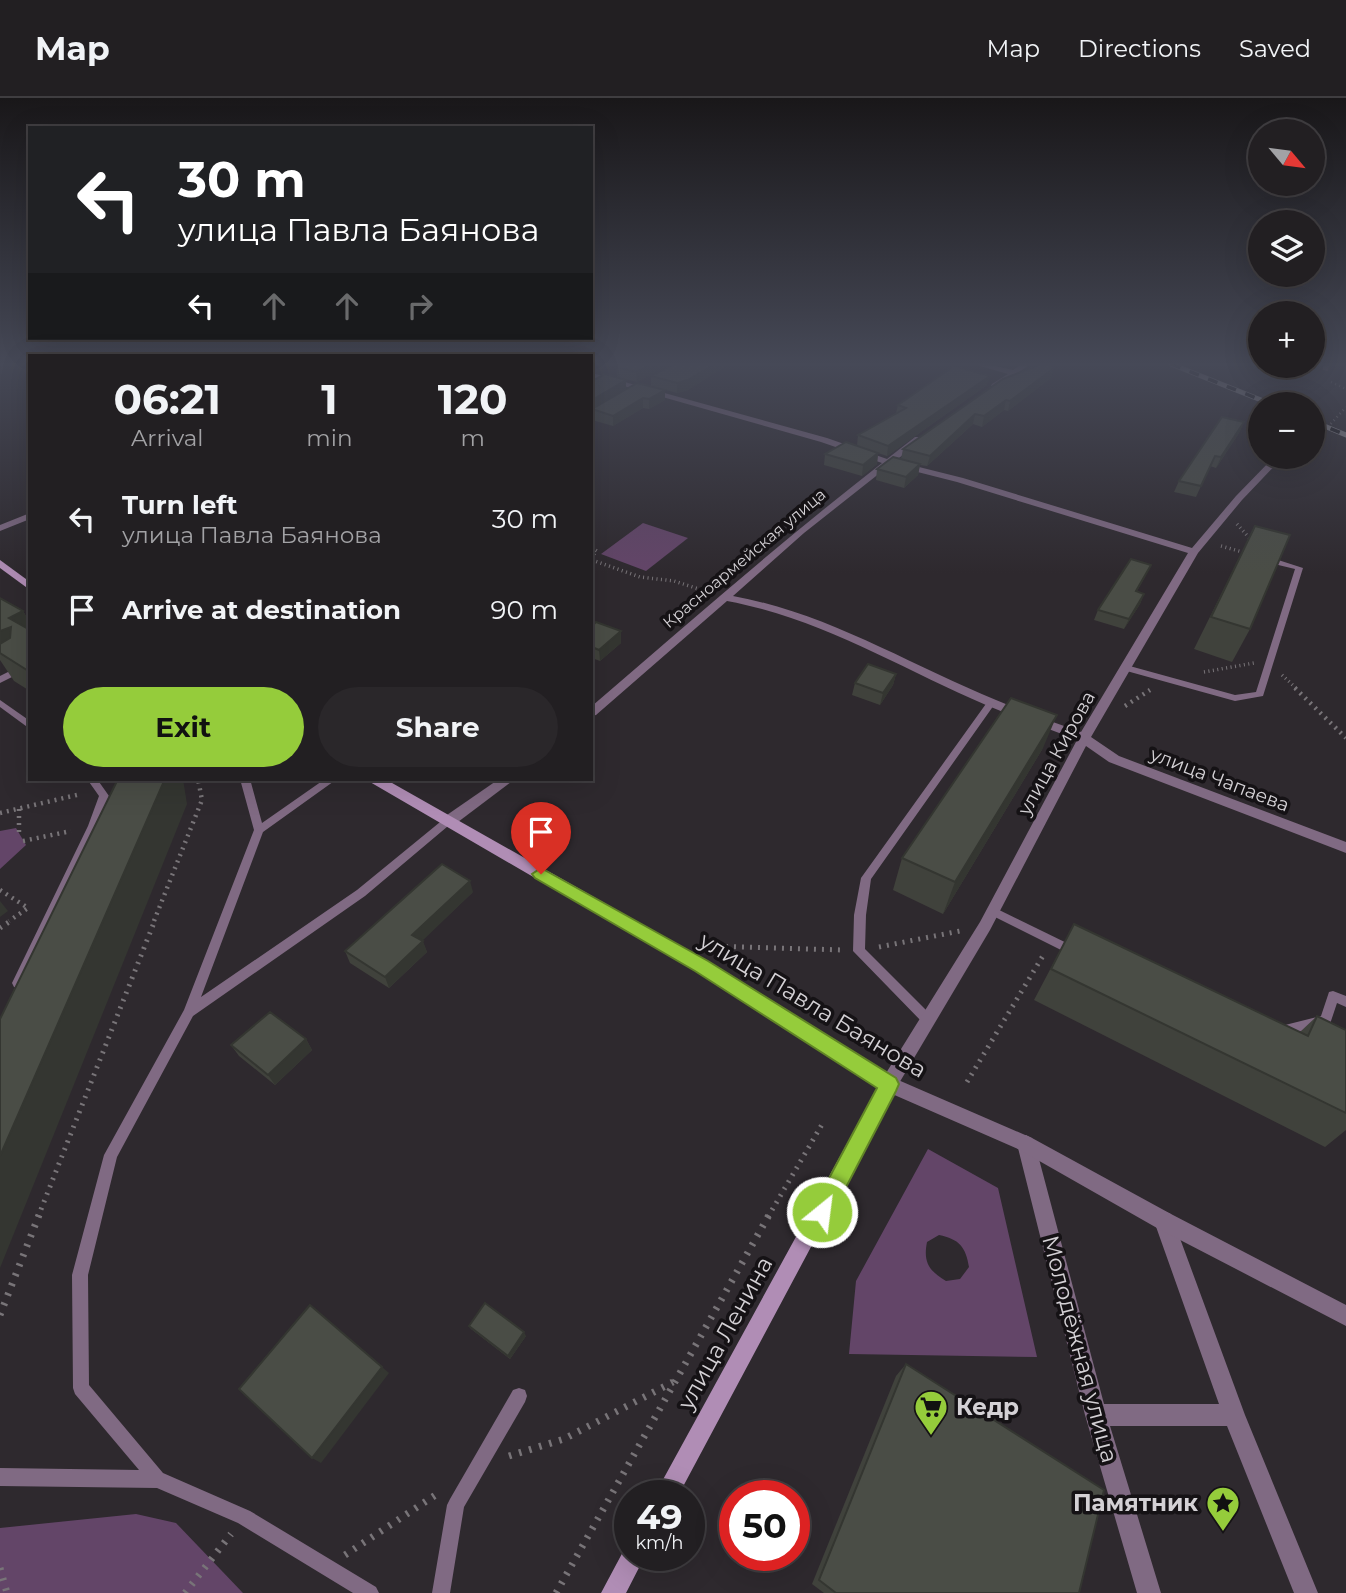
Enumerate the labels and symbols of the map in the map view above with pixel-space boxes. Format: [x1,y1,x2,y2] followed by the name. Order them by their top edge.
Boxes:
[1248,119,1325,196] north arrow
[659,485,829,632] street label: Красноармейская улица
[1012,687,1100,820] street label: улица Кирова
[1146,742,1293,817] street label: улица Чапаева
[511,802,571,874] pin
[694,926,932,1084] street label: улица Павла Баянова
[785,1175,859,1249] position arrow
[1036,1232,1124,1466] street label: Молодёжная улица
[671,1252,779,1415] street label: улица Ленина
[912,1388,950,1437] supermarket icon: Кедр
[956,1393,1019,1421] place label: Кедр
[719,1480,810,1571] speed limit sign: 50
[1204,1484,1242,1533] place icon: Памятник
[1073,1489,1198,1517] place label: Памятник

